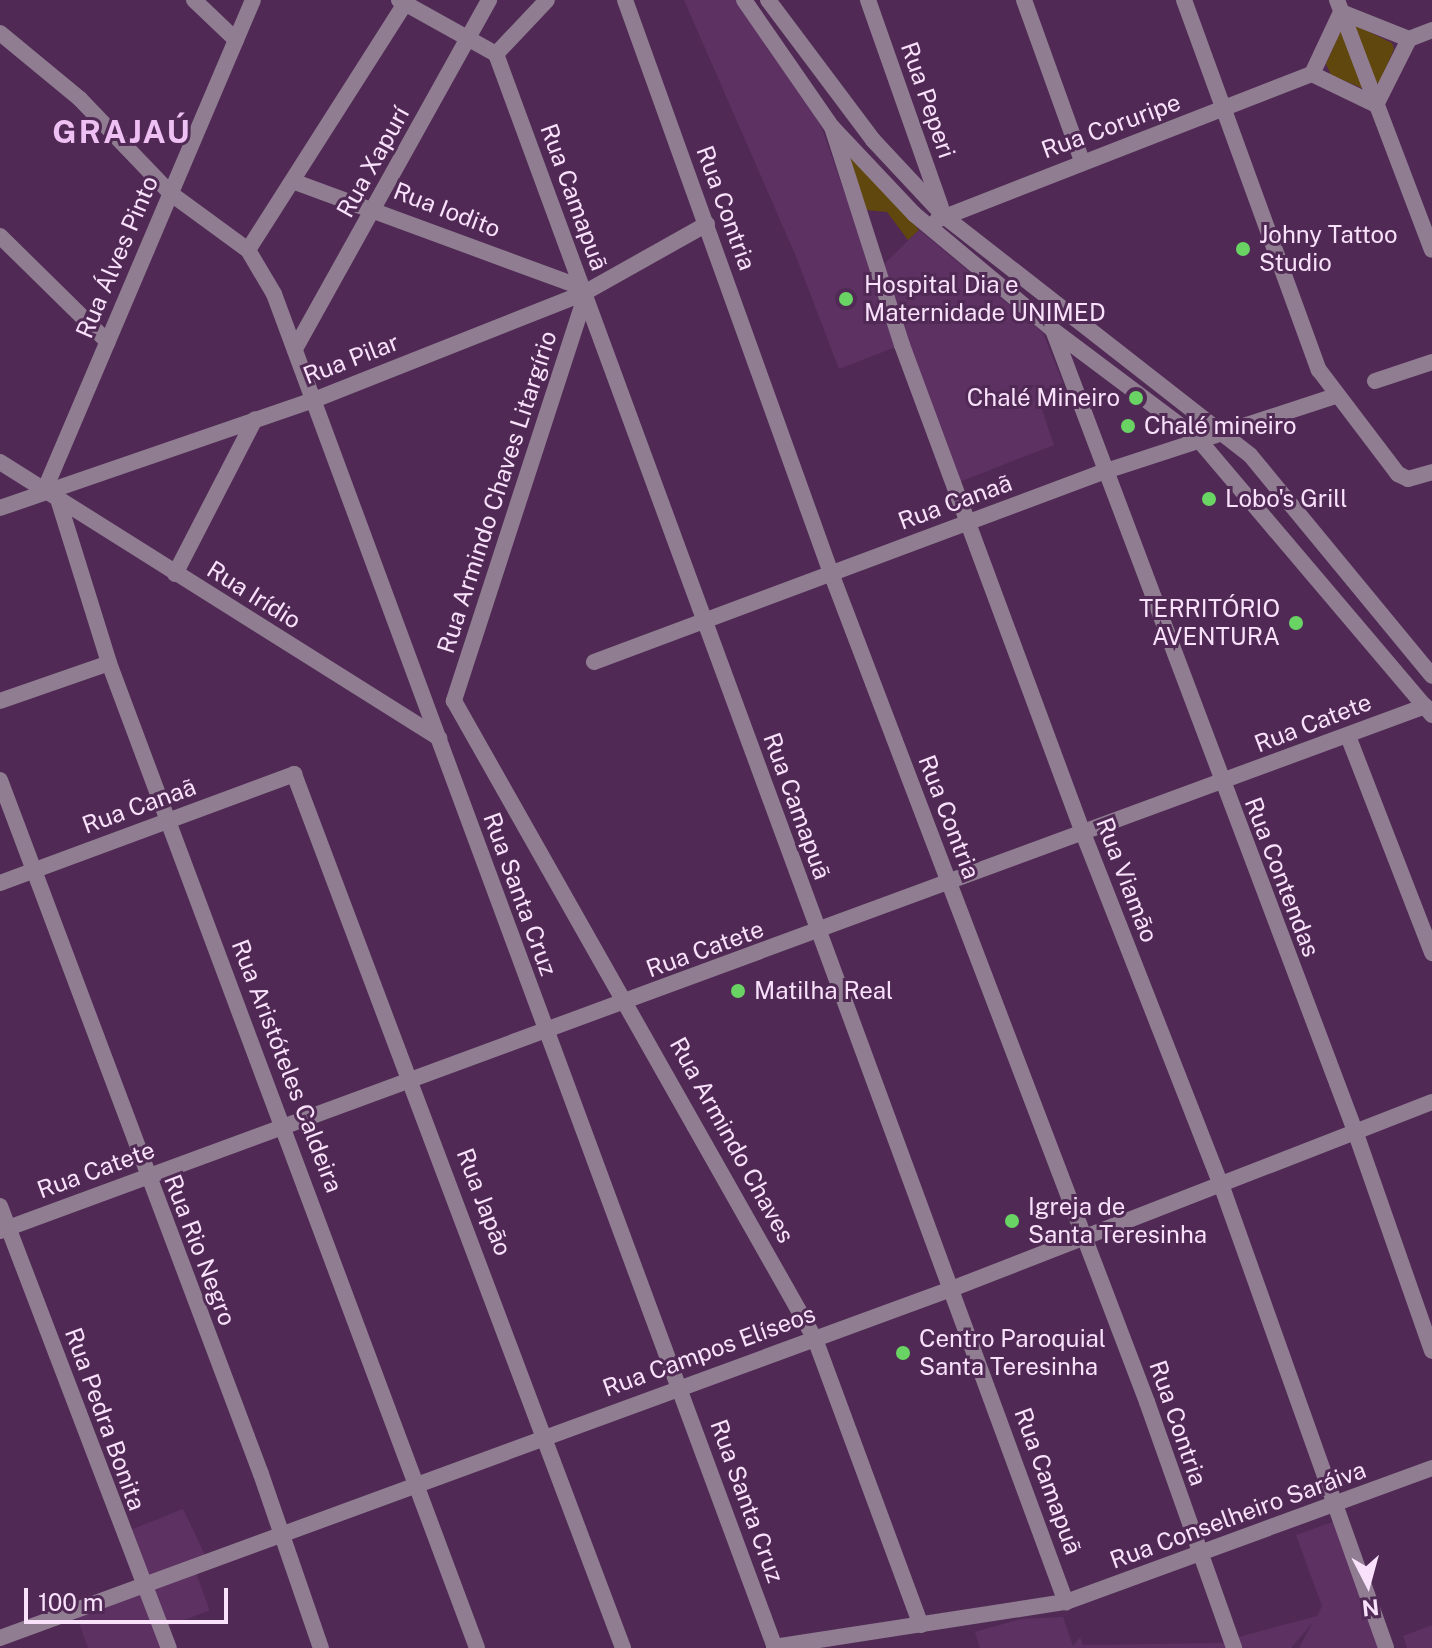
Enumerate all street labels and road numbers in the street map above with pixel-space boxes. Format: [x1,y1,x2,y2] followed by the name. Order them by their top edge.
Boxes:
[895,38,961,162] street label: Rua Peperi
[1037,88,1185,164] street label: Rua Coruripe
[331,102,415,222] street label: Rua Xapurí
[534,120,614,274] street label: Rua Camapuã
[690,142,762,274] street label: Rua Contria
[70,171,164,343] street label: Rua Álves Pinto
[389,176,505,244] street label: Rua Iodito
[431,327,563,657] street label: Rua Armindo Chaves Litargírio
[299,328,403,390] street label: Rua Pilar
[894,468,1016,536] street label: Rua Canaã
[202,555,306,635] street label: Rua Irídio
[1250,688,1376,758] street label: Rua Catete
[757,729,837,883] street label: Rua Camapuã
[912,751,986,883] street label: Rua Contria
[78,772,200,840] street label: Rua Canaã
[1238,793,1326,961] street label: Rua Contendas
[477,809,563,979] street label: Rua Santa Cruz
[1090,813,1164,947] street label: Rua Viamão
[642,914,768,984] street label: Rua Catete
[225,935,349,1197] street label: Rua Aristóteles Caldeira
[663,1032,801,1248] street label: Rua Armindo Chaves
[33,1135,159,1205] street label: Rua Catete
[450,1144,518,1260] street label: Rua Japão
[158,1170,242,1330] street label: Rua Rio Negro
[599,1299,819,1403] street label: Rua Campos Elíseos
[59,1324,151,1514] street label: Rua Pedra Bonita
[1143,1357,1213,1489] street label: Rua Contria
[1008,1404,1088,1558] street label: Rua Camapuã
[704,1416,790,1586] street label: Rua Santa Cruz
[1106,1455,1370,1575] street label: Rua Conselheiro Saráiva

